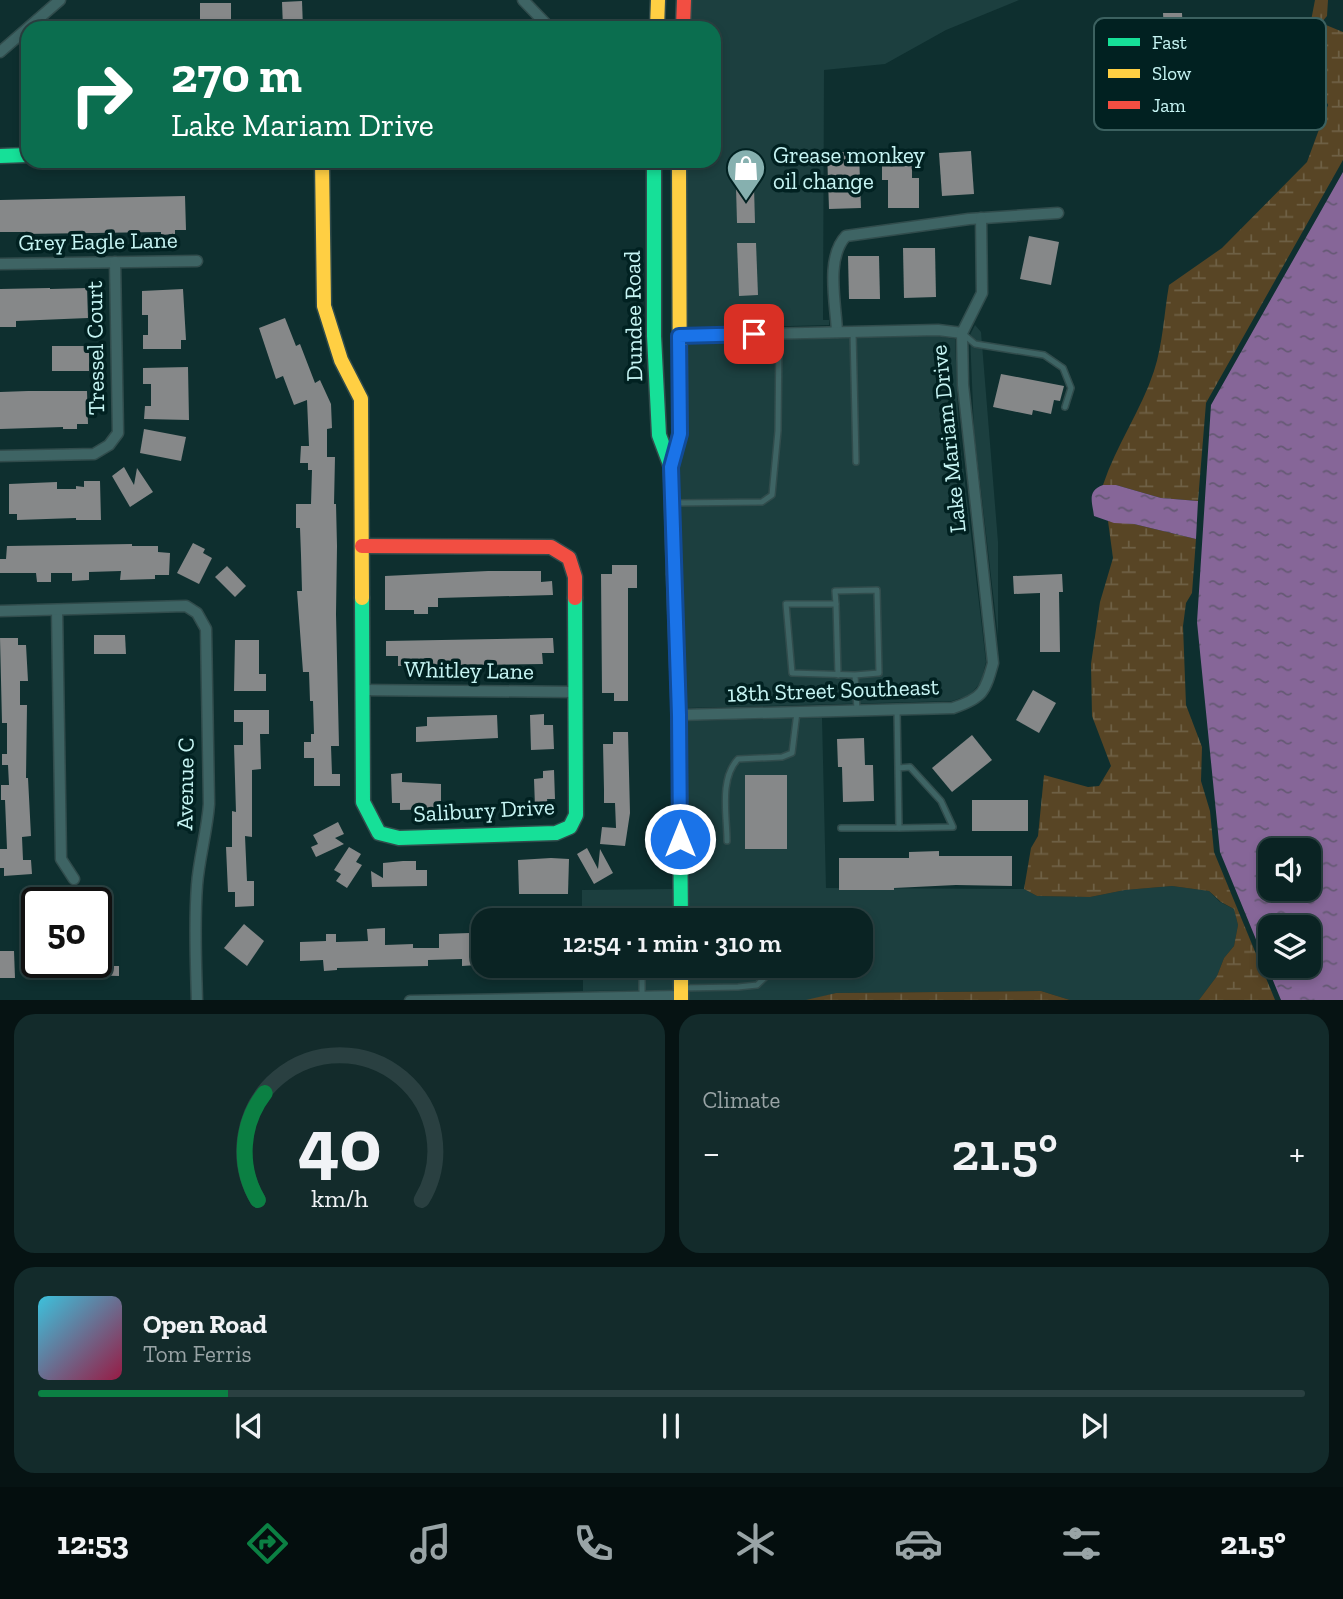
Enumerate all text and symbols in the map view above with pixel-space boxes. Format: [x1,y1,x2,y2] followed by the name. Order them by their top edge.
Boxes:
[1094,18,1326,130] legend
[1152,31,1187,54] text: Fast
[171,46,302,105] text: 270 m
[56,49,147,140] icon: right
[1152,62,1192,85] text: Slow
[1152,94,1186,117] text: Jam
[171,106,434,144] text: Lake Mariam Drive
[773,141,925,195] place label: Grease monkey oil change
[725,147,767,202] shop icon: Grease monkey oil change
[18,226,178,256] street label: Grey Eagle Lane
[618,250,648,382] street label: Dundee Road
[80,280,110,415] street label: Tressel Court
[724,304,784,364] pin
[735,315,773,353] icon: arrive
[924,344,972,534] street label: Lake Mariam Drive
[404,655,534,685] street label: Whitley Lane
[726,672,940,708] street label: 18th Street Southeast
[170,737,200,831] street label: Avenue C
[413,792,555,828] street label: Salibury Drive
[643,802,717,876] position arrow
[1258,838,1321,978] map controls
[1258,838,1321,901] button: sound
[21,887,112,978] speed limit sign: 50
[1258,915,1321,978] button: layers
[563,927,781,959] text: 12:54 · 1 min · 310 m
[703,1086,780,1114] text: Climate
[298,1101,381,1189] text: 40
[952,1121,1058,1183] text: 21.5°
[703,1130,720,1176] text: −
[1289,1130,1305,1176] text: +
[311,1182,368,1212] text: km/h
[143,1308,267,1340] text: Open Road
[143,1340,252,1368] text: Tom Ferris
[230,1407,268,1445] icon: previous
[652,1407,690,1445] icon: pause
[1075,1407,1113,1445] icon: next
[243,1519,292,1568] icon: directions
[406,1519,455,1568] icon: music
[569,1519,618,1568] icon: phone
[731,1519,780,1568] icon: climate
[894,1519,943,1568] icon: car
[1057,1519,1106,1568] icon: filters
[57,1524,129,1562] text: 12:53
[1220,1524,1286,1562] text: 21.5°

